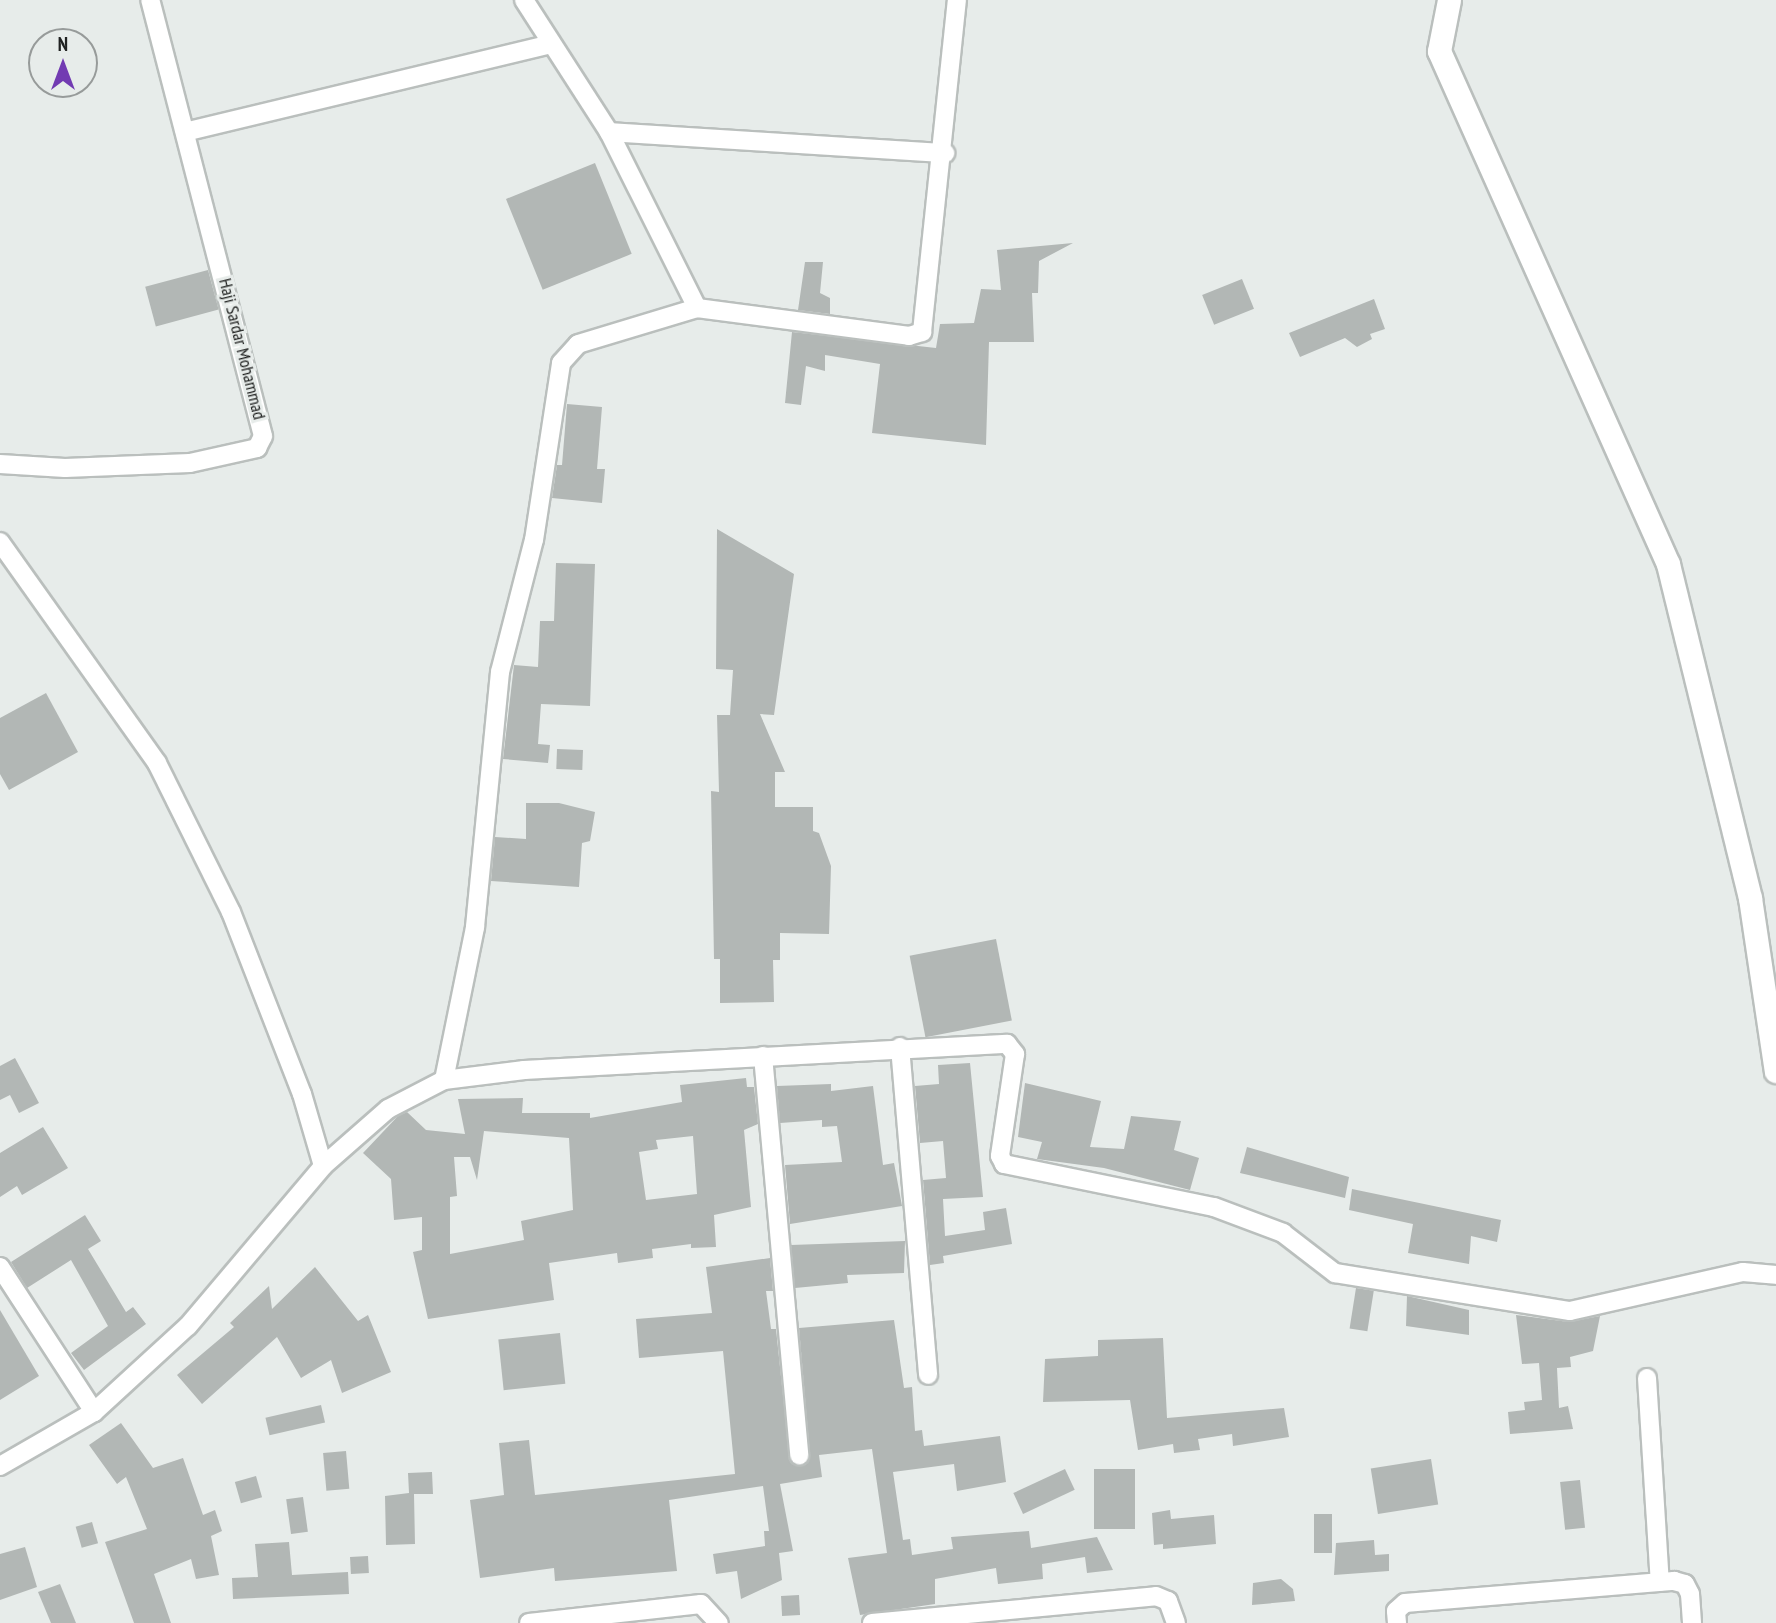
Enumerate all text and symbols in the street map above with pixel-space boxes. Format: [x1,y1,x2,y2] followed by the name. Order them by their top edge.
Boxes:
[28,28,98,98] north arrow
[58,32,68,56] text: N
[214,276,270,422] street label: Haji Sardar Mohammad

